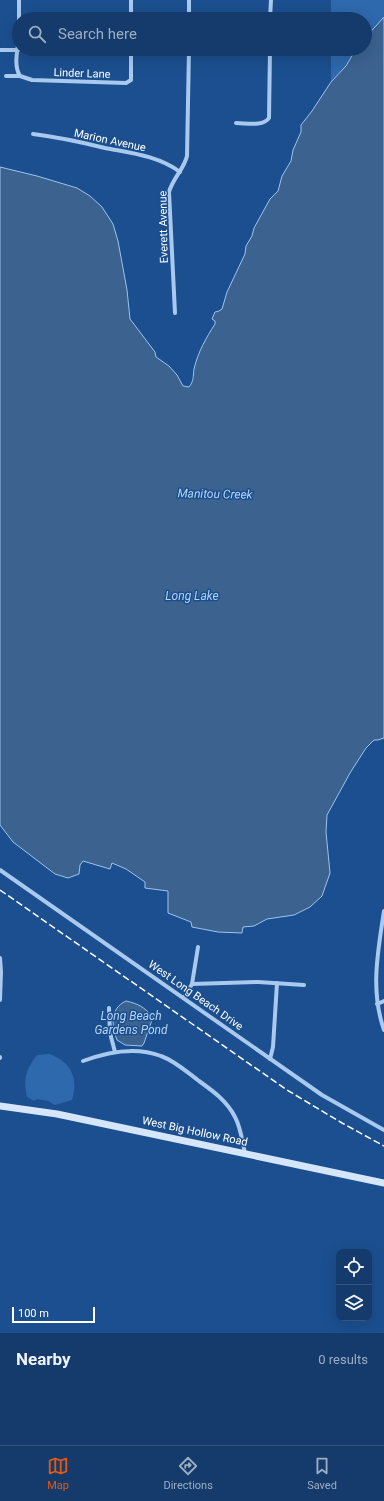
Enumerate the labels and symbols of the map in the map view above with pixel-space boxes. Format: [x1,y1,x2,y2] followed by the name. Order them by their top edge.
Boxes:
[53,66,111,81] street label: Linder Lane
[73,127,147,154] street label: Marion Avenue
[156,190,171,263] street label: Everett Avenue
[177,486,254,502] water label: Manitou Creek
[165,589,219,603] water label: Long Lake
[146,958,246,1033] street label: West Long Beach Drive
[94,1009,168,1037] water label: Long Beach Gardens Pond
[141,1114,249,1149] street label: West Big Hollow Road
[12,1305,95,1324] scale bar

